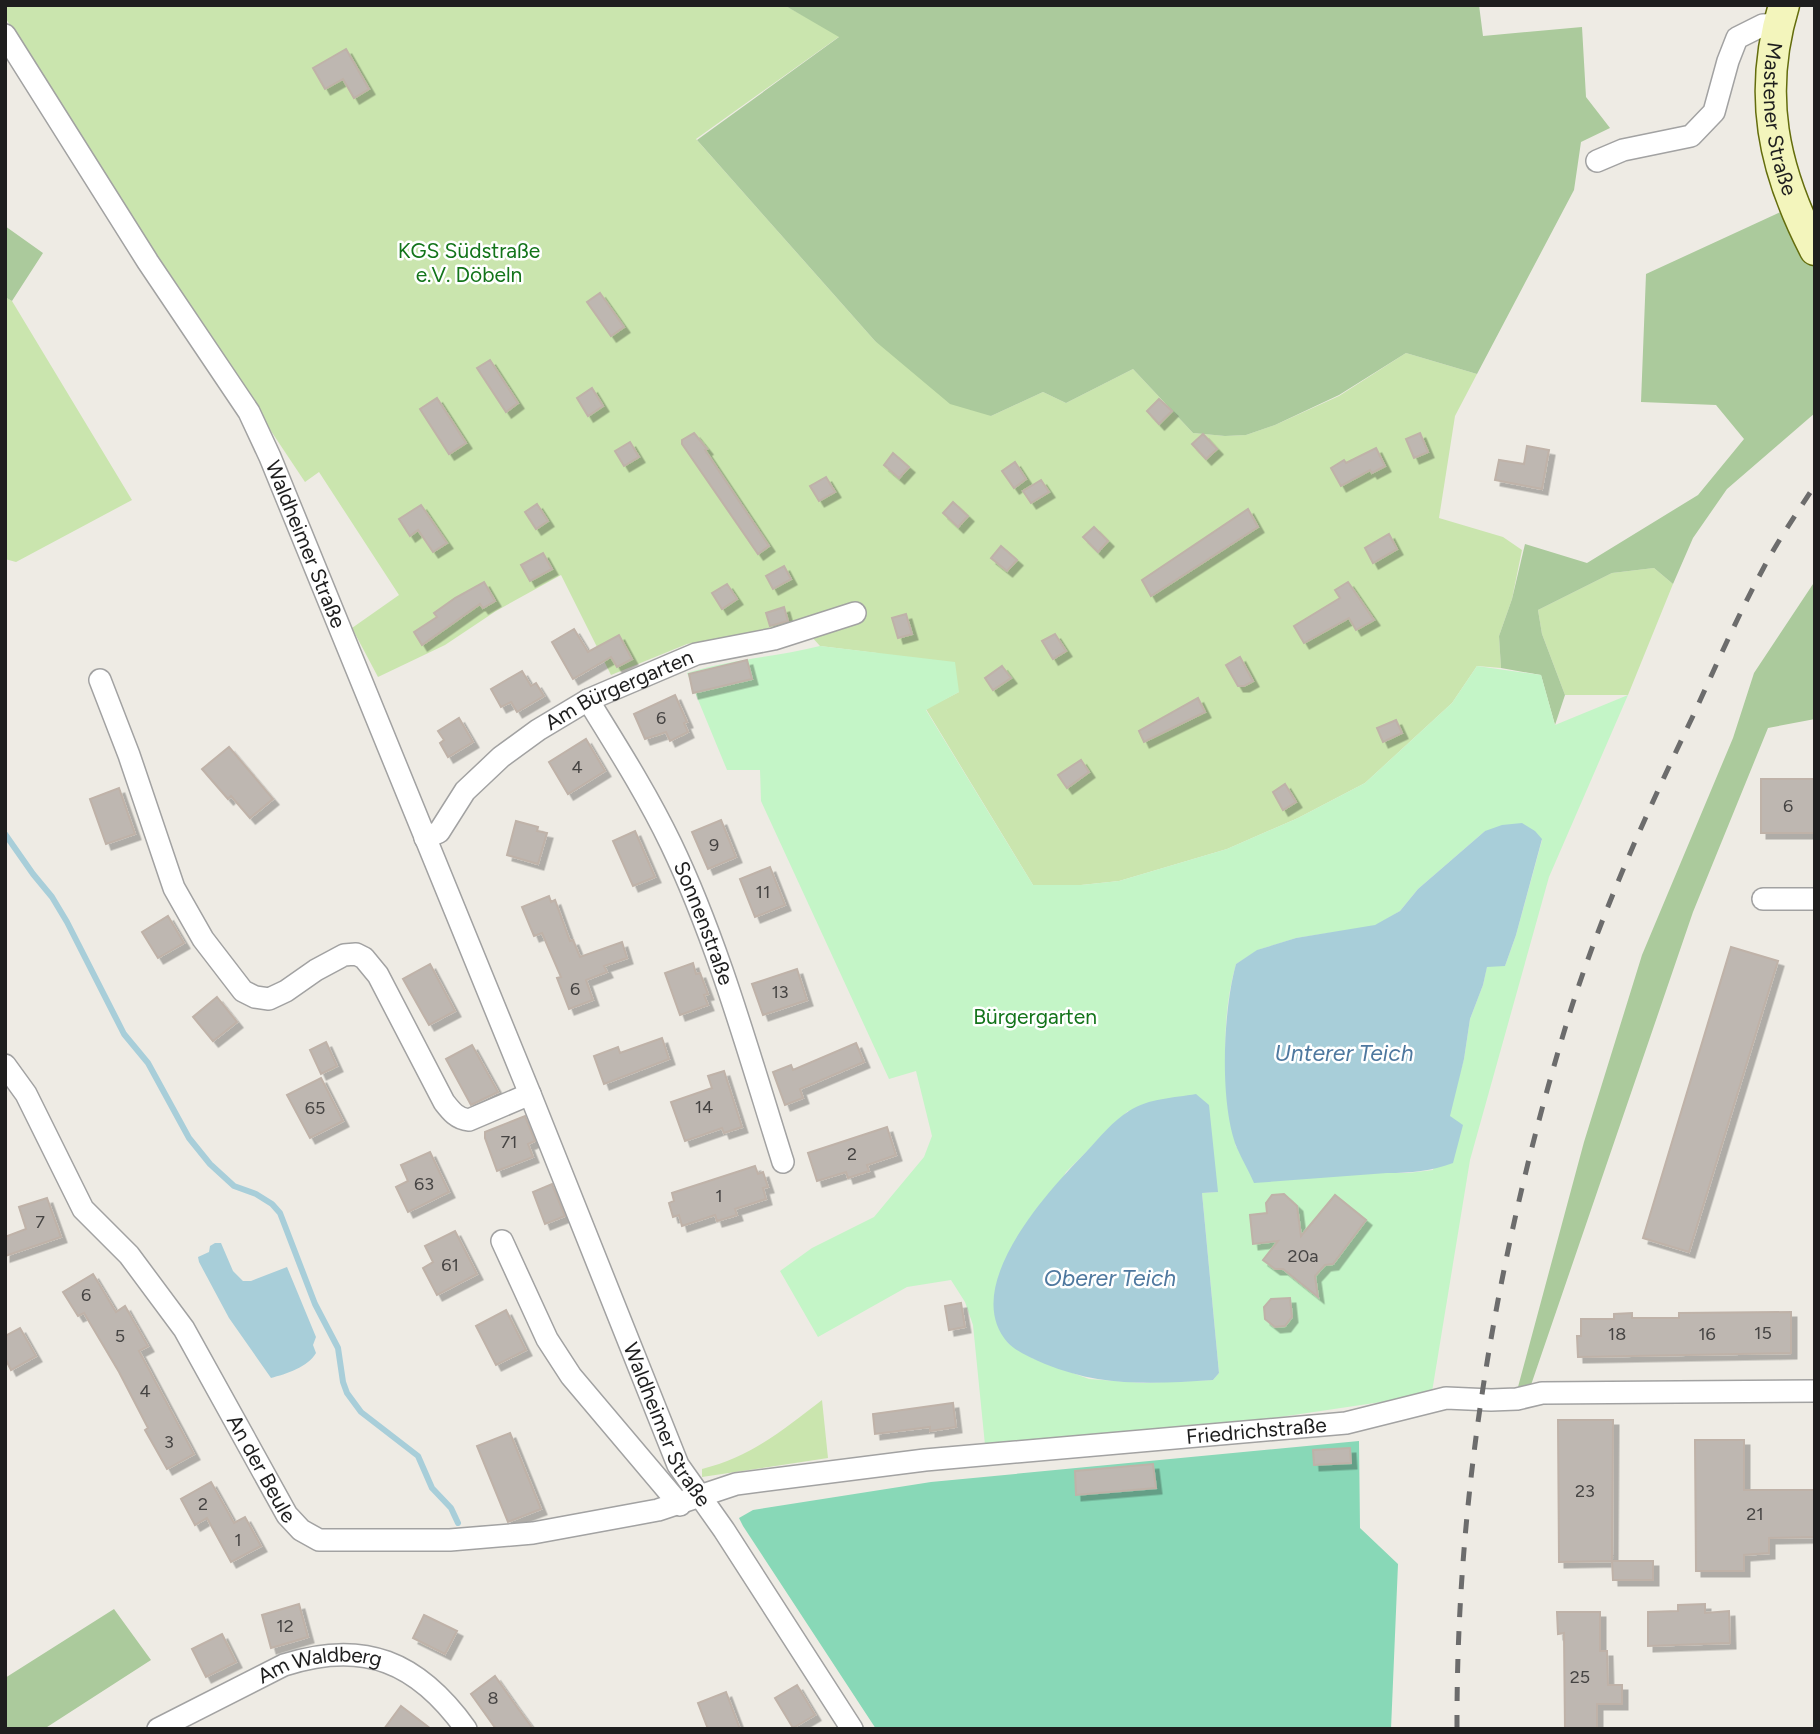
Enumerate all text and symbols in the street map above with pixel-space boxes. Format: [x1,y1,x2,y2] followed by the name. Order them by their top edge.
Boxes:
[1759,41,1803,199] street label: Mastener Straße
[398,238,540,287] park label: KGS Südstraße e.V. Döbeln
[261,457,351,631] street label: Waldheimer Straße
[540,644,697,735] street label: Am Bürgergarten
[656,707,666,729] house number: 6
[571,756,583,778] house number: 4
[1783,795,1793,817] house number: 6
[709,834,719,856] house number: 9
[669,857,739,988] street label: Sonnenstraße
[756,881,770,903] house number: 11
[570,978,580,1000] house number: 6
[771,981,789,1003] house number: 13
[973,1004,1097,1029] park label: Bürgergarten
[1275,1039,1414,1067] water label: Unterer Teich
[695,1096,713,1118] house number: 14
[305,1097,325,1119] house number: 65
[500,1131,518,1153] house number: 71
[847,1143,857,1165] house number: 2
[414,1173,434,1195] house number: 63
[715,1185,723,1207] house number: 1
[35,1211,45,1233] house number: 7
[1288,1245,1318,1267] house number: 20a
[441,1254,459,1276] house number: 61
[1044,1264,1176,1292] water label: Oberer Teich
[81,1284,91,1306] house number: 6
[1754,1322,1772,1344] house number: 15
[1608,1323,1626,1345] house number: 18
[1698,1323,1716,1345] house number: 16
[115,1325,125,1347] house number: 5
[618,1339,716,1511] street label: Waldheimer Straße
[139,1380,151,1402] house number: 4
[222,1410,301,1528] street label: An der Beule
[1185,1412,1328,1449] street label: Friedrichstraße
[164,1431,174,1453] house number: 3
[1575,1480,1595,1502] house number: 23
[198,1493,208,1515] house number: 2
[1746,1503,1764,1525] house number: 21
[234,1529,242,1551] house number: 1
[276,1615,294,1637] house number: 12
[253,1641,385,1688] street label: Am Waldberg
[1570,1666,1590,1688] house number: 25
[487,1687,499,1709] house number: 8

